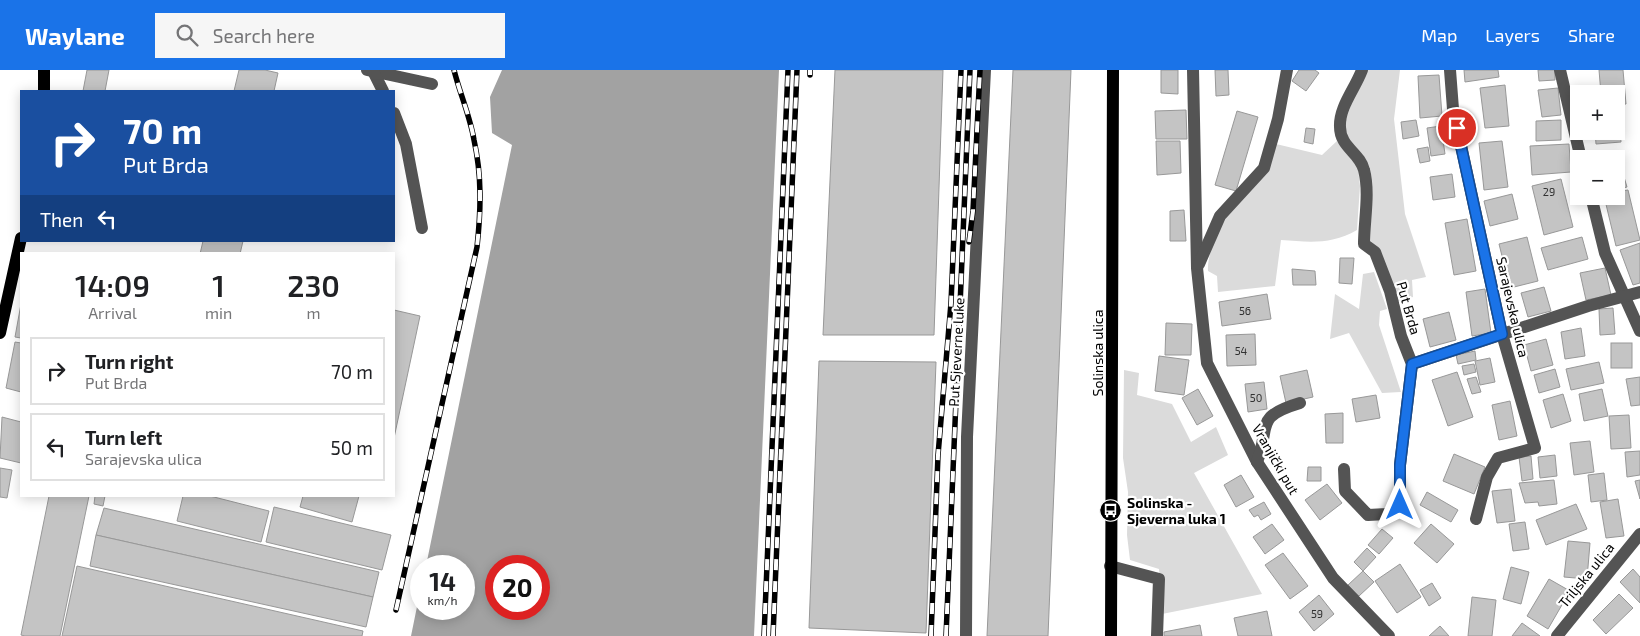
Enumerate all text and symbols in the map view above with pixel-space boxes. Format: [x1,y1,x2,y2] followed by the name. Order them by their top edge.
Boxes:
[155,13,505,58] search box
[25,21,125,50] text: Waylane
[173,21,201,49] icon: search
[213,24,315,47] text: Search here
[1421,24,1457,46] text: Map
[1485,24,1540,46] text: Layers
[1568,24,1615,46] text: Share
[1570,85,1625,205] map controls
[1570,85,1625,140] button: +
[1436,107,1478,149] pin
[123,109,202,151] text: 70 m
[40,110,105,175] icon: right
[1443,114,1471,142] icon: arrive
[1570,150,1625,205] button: −
[123,151,209,177] text: Put Brda
[1543,185,1555,198] house number: 29
[93,205,121,233] icon: left
[40,208,83,231] text: Then
[1493,255,1533,359] street label: Sarajevska ulica
[75,267,150,303] text: 14:09
[212,267,225,303] text: 1
[287,267,340,303] text: 230
[1393,279,1425,337] street label: Put Brda
[945,297,967,407] street label: Put Sjeverne luke
[88,303,137,322] text: Arrival
[205,303,232,322] text: min
[307,303,321,322] text: m
[1239,304,1251,317] house number: 56
[1089,310,1106,396] street label: Solinska ulica
[1235,344,1248,357] house number: 54
[85,350,173,373] text: Turn right
[42,357,70,385] icon: right
[331,360,373,383] text: 70 m
[85,373,147,392] text: Put Brda
[1250,391,1262,404] house number: 50
[1249,421,1303,497] street label: Vranjički put
[85,426,162,449] text: Turn left
[42,433,70,461] icon: left
[330,436,373,459] text: 50 m
[85,449,202,468] text: Sarajevska ulica
[1373,478,1425,530] position arrow
[1127,494,1226,527] place label: Solinska - Sjeverna luka 1
[1099,498,1123,522] bus stop icon: Solinska - Sjeverna luka 1
[1555,539,1617,611] street label: Triljska ulica
[485,555,550,620] speed limit sign: 20
[429,566,456,596] text: 14
[428,593,457,607] text: km/h
[1311,607,1323,620] house number: 59

